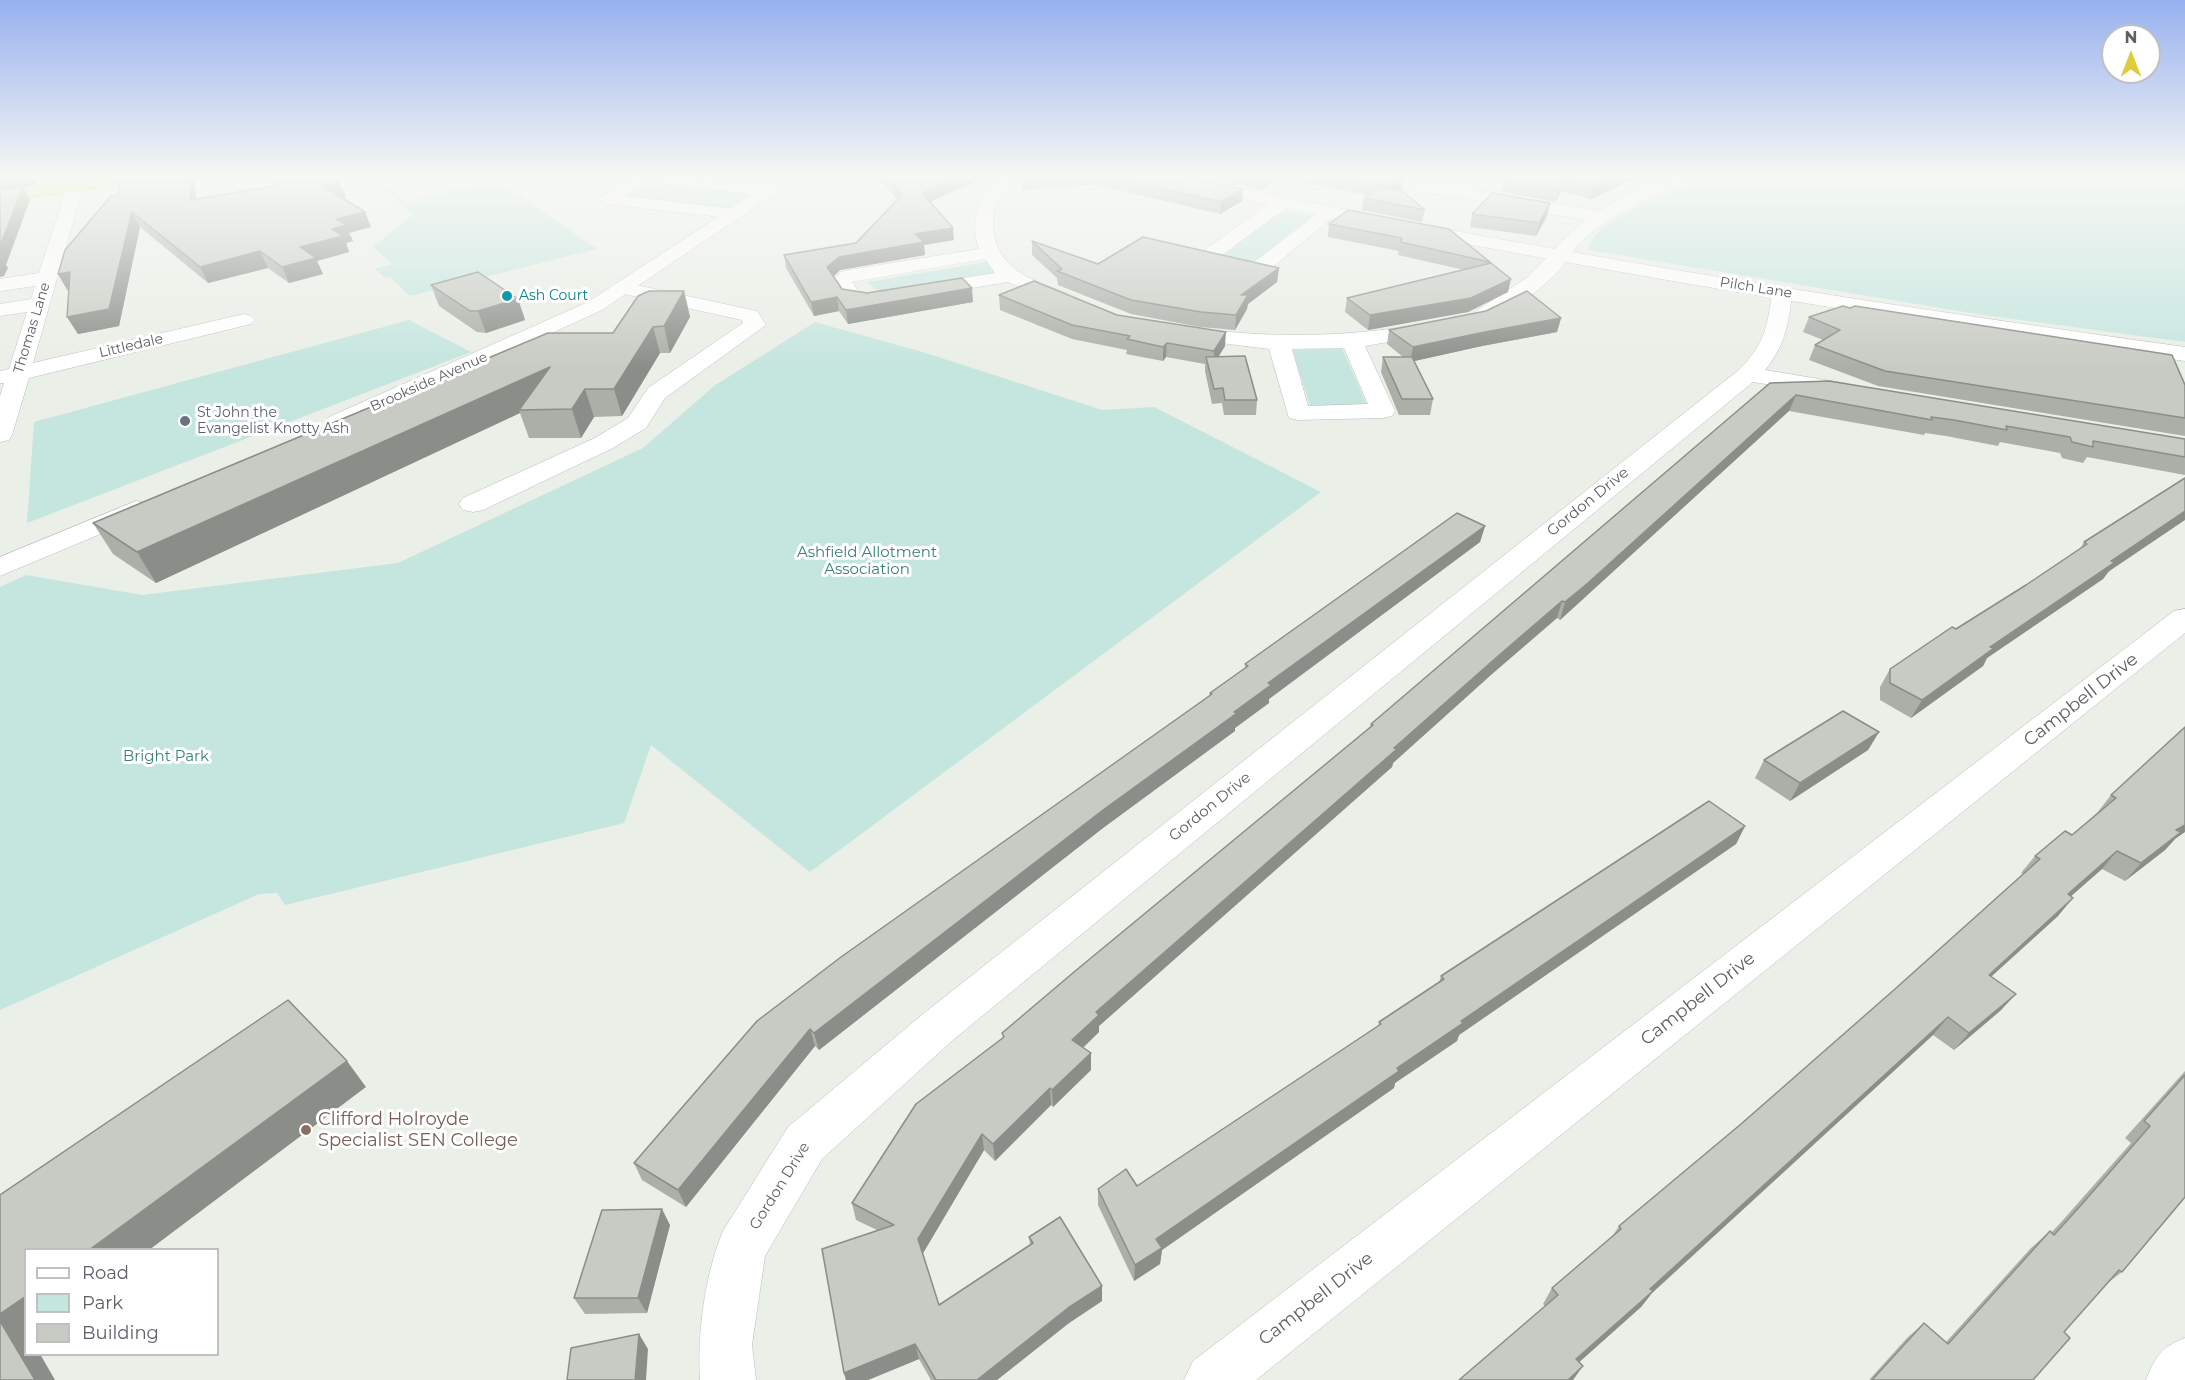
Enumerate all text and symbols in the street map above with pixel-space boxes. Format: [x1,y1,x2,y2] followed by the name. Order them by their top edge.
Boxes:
[2101,24,2161,84] north arrow
[2125,28,2137,47] text: N
[1719,274,1793,302] street label: Pilch Lane
[10,280,54,376] street label: Thomas Lane
[519,288,588,304] place label: Ash Court
[500,289,514,303] marker: Ash Court
[97,330,165,362] street label: Littledale
[368,349,490,415] street label: Brookside Avenue
[197,405,349,437] place label: St John the Evangelist Knotty Ash
[178,414,192,428] marker: St John the Evangelist Knotty Ash
[1544,464,1632,540] street label: Gordon Drive
[797,544,937,579] park label: Ashfield Allotment Association
[2020,649,2142,751] street label: Campbell Drive
[123,748,209,766] park label: Bright Park
[1166,769,1254,845] street label: Gordon Drive
[1637,948,1759,1050] street label: Campbell Drive
[318,1109,518,1152] place label: Clifford Holroyde Specialist SEN College
[299,1123,313,1137] marker: Clifford Holroyde Specialist SEN College
[746,1139,814,1233] street label: Gordon Drive
[24,1248,219,1356] legend
[1255,1248,1377,1350] street label: Campbell Drive
[82,1262,129,1284] text: Road
[82,1292,123,1314] text: Park
[82,1322,159,1344] text: Building

